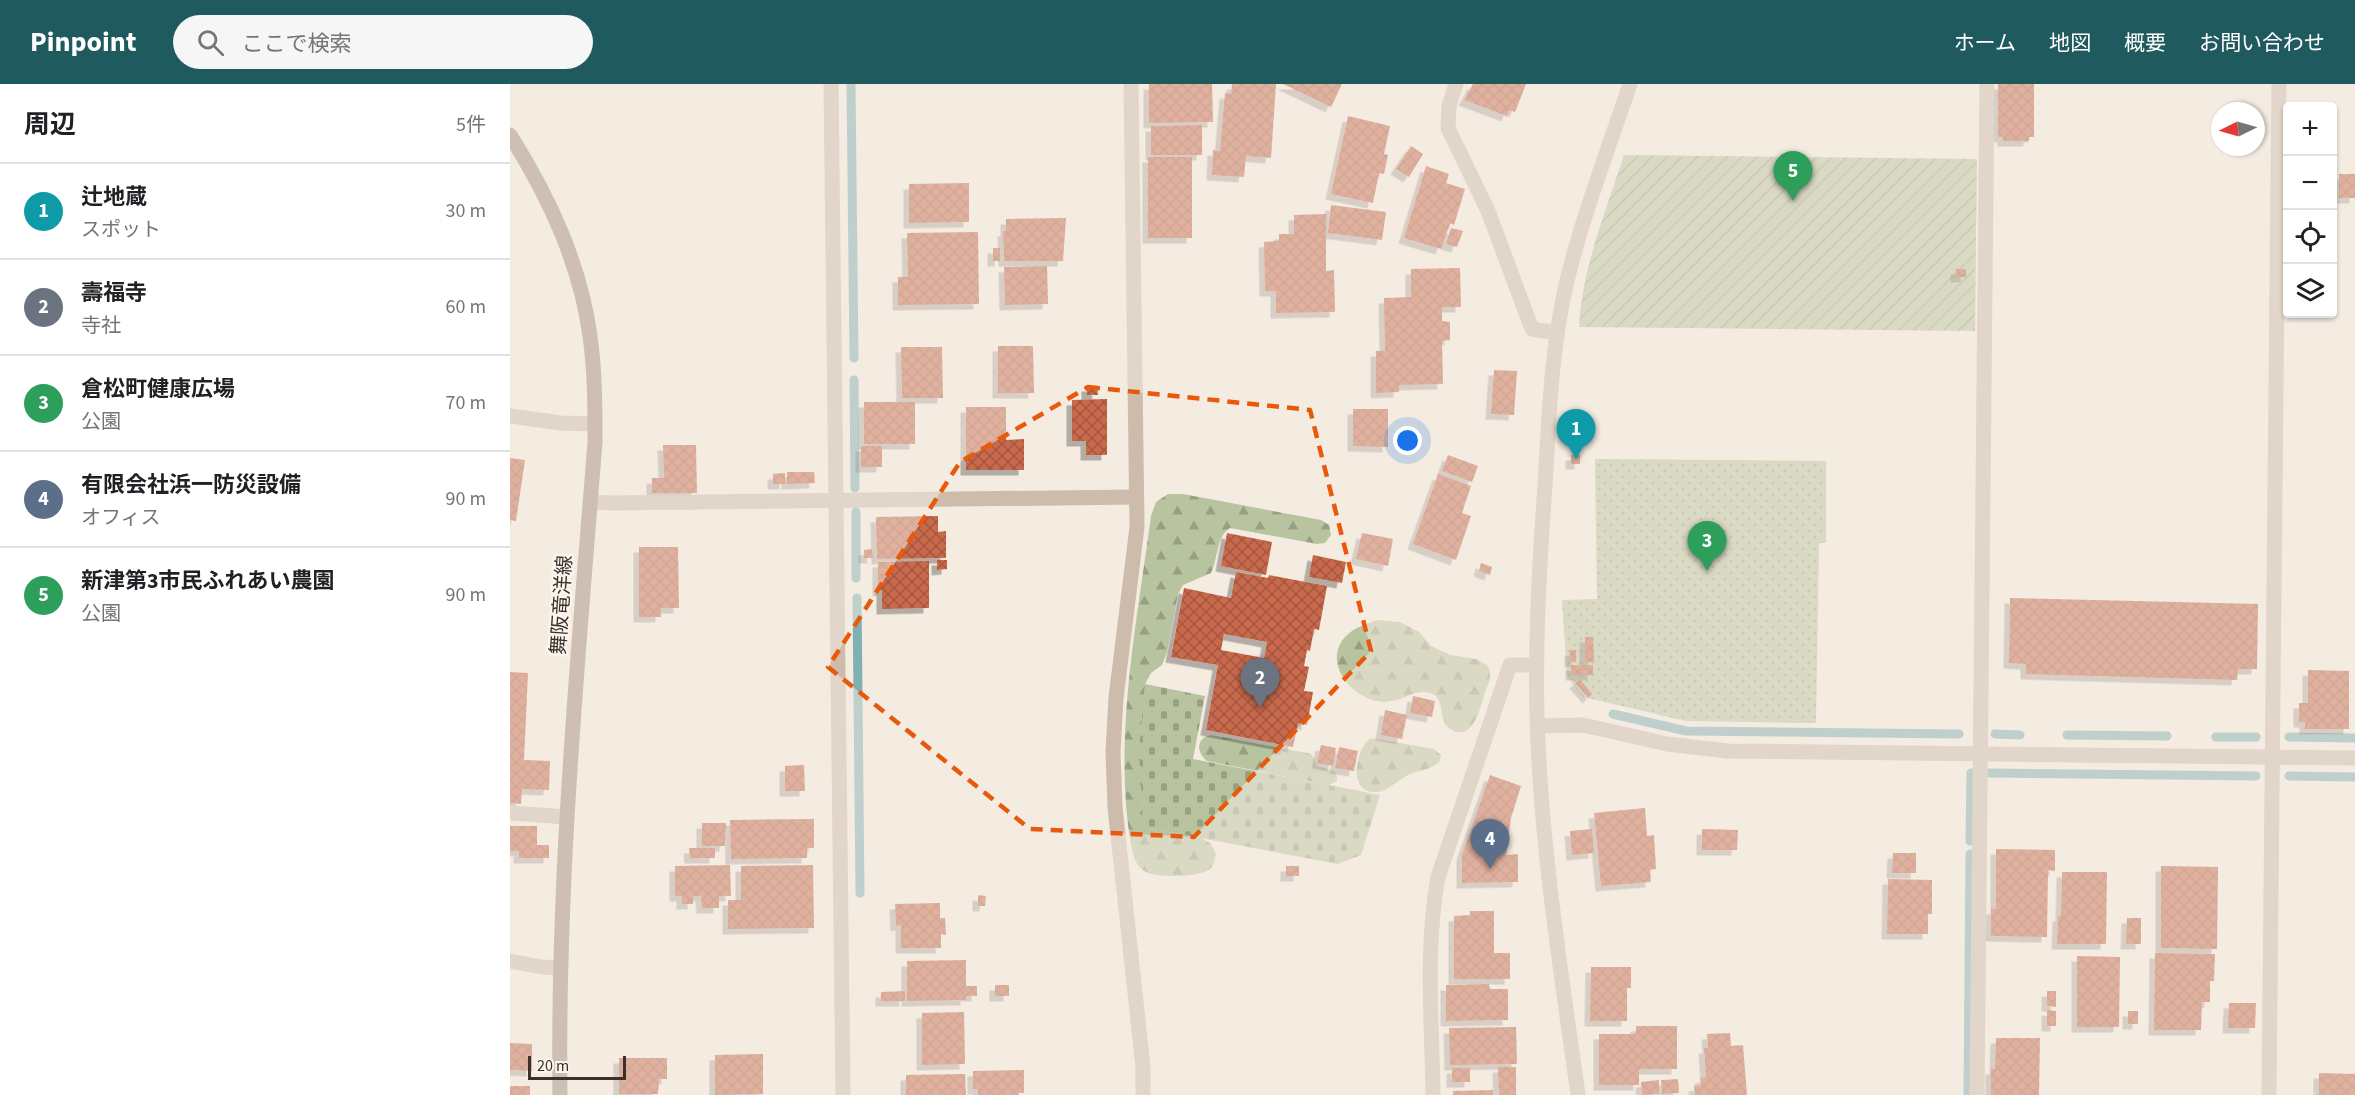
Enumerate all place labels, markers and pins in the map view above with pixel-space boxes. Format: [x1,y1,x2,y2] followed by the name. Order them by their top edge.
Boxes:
[1774,152,1812,201] pin: 5
[1556,410,1596,459] pin: 1
[1688,522,1726,571] pin: 3
[1240,658,1280,708] pin: 2
[1470,820,1510,869] pin: 4

